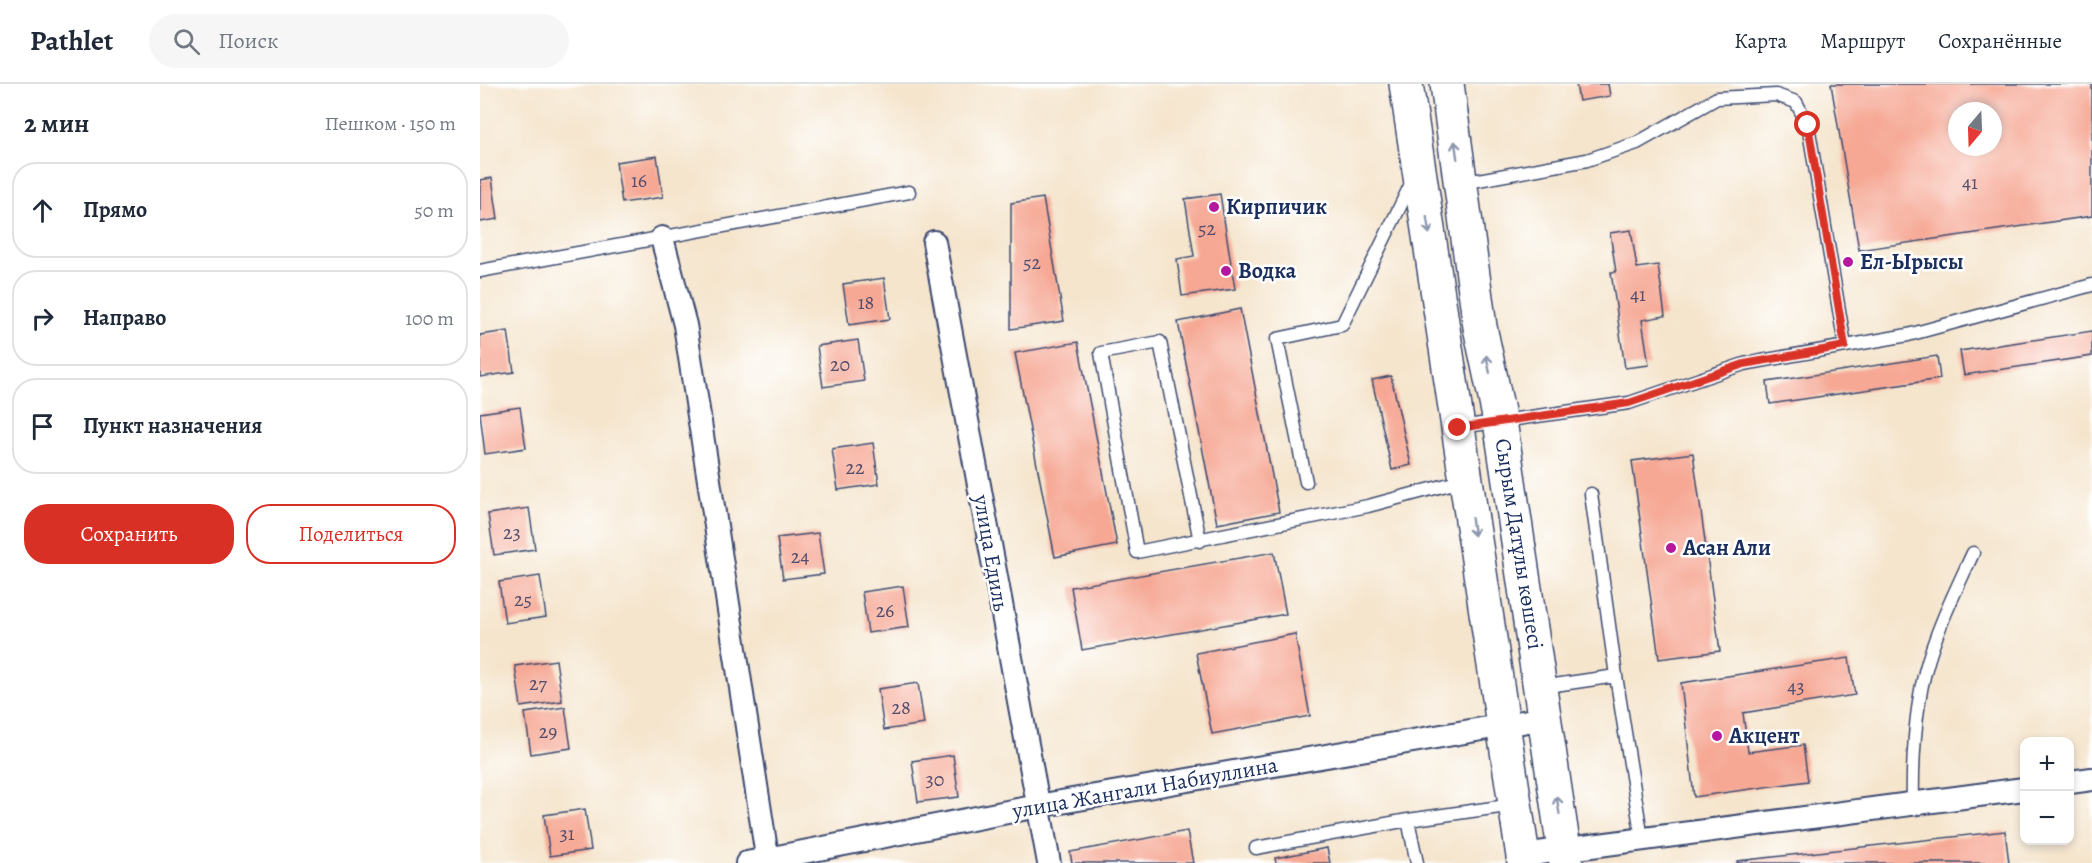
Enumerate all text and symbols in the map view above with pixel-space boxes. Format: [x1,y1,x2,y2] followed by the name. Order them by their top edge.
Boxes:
[149,14,569,68] search box
[30,22,113,60] text: Pathlet
[170,25,203,58] icon: search
[218,26,278,56] text: Поиск
[1734,27,1787,55] text: Карта
[1820,27,1905,55] text: Маршрут
[1938,27,2062,55] text: Сохранённые
[1948,102,2002,156] north arrow
[24,106,89,141] text: 2 мин
[325,110,456,137] text: Пешком · 150 m
[1794,111,1820,137] route start
[1450,141,1461,160] one-way arrow
[631,167,647,194] house number: 16
[1962,169,1978,196] house number: 41
[1226,192,1327,222] place label: Кирпичик
[26,194,59,227] icon: ahead
[83,195,147,225] text: Прямо
[414,197,454,224] text: 50 m
[1207,200,1221,214] marker: Кирпичик
[1422,214,1433,234] one-way arrow
[1198,215,1217,242] house number: 52
[1860,247,1964,277] place label: Ел-Ырысы
[1023,249,1042,276] house number: 52
[1841,255,1855,269] marker: Ел-Ырысы
[1238,256,1297,286] place label: Водка
[1219,264,1233,278] marker: Водка
[1630,281,1646,308] house number: 41
[858,289,874,316] house number: 18
[26,302,59,335] icon: right
[83,303,166,333] text: Направо
[405,305,454,332] text: 100 m
[830,351,850,378] house number: 20
[1482,354,1493,374] one-way arrow
[26,410,59,443] icon: arrive
[83,411,262,441] text: Пункт назначения
[1444,414,1470,440] route end
[1488,436,1550,652] street label: Сырым Датұлы көшесі
[846,454,865,481] house number: 22
[966,491,1016,614] street label: улица Едиль
[24,504,234,564] button: Сохранить
[246,504,456,564] button: Поделиться
[1468,516,1479,536] one-way arrow
[503,519,521,546] house number: 23
[1682,533,1771,563] place label: Асан Али
[1664,541,1678,555] marker: Асан Али
[791,543,809,570] house number: 24
[514,586,532,613] house number: 25
[876,597,894,624] house number: 26
[529,670,548,697] house number: 27
[1787,673,1805,700] house number: 43
[891,694,911,721] house number: 28
[539,718,557,745] house number: 29
[1728,721,1800,751] place label: Акцент
[1710,729,1724,743] marker: Акцент
[2020,737,2074,845] map controls
[2020,737,2074,791] button: +
[1009,750,1281,826] street label: улица Жангали Набиуллина
[926,766,944,793] house number: 30
[2020,791,2074,845] button: −
[1552,796,1563,816] one-way arrow
[559,820,575,847] house number: 31

